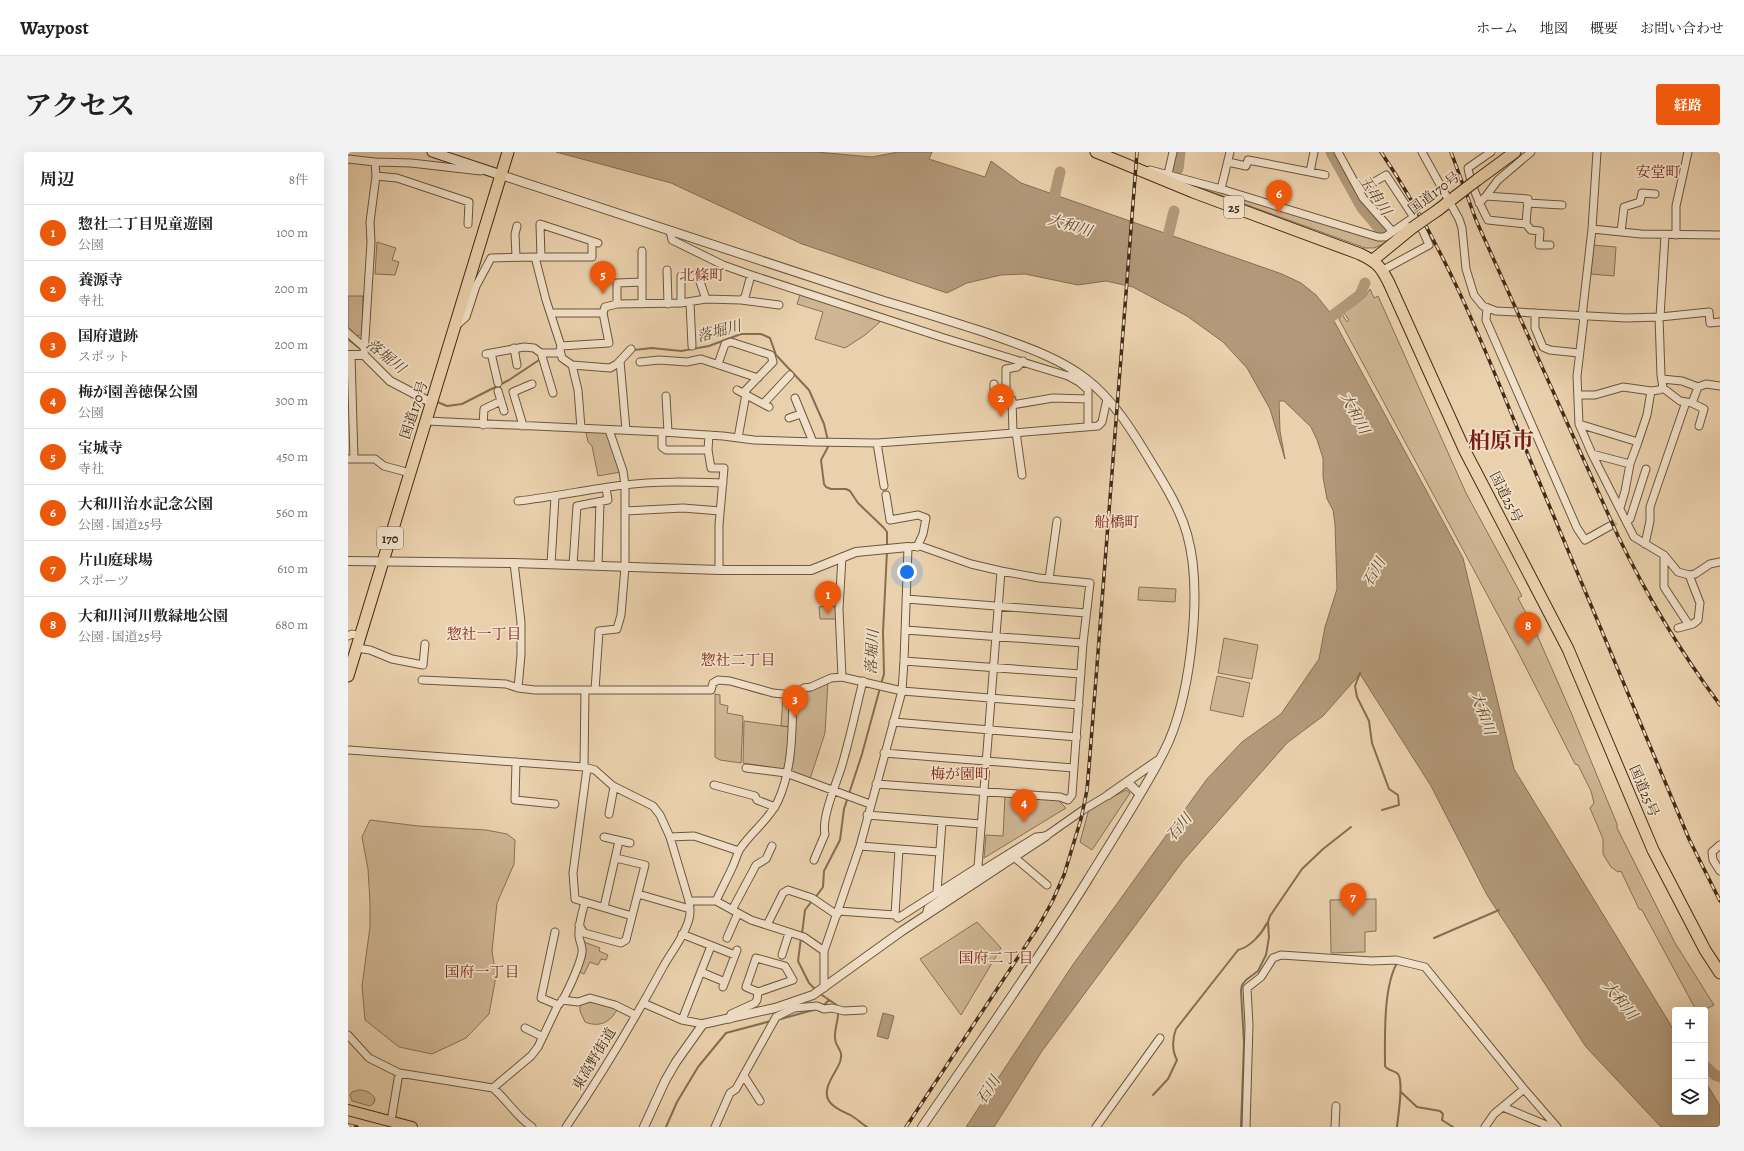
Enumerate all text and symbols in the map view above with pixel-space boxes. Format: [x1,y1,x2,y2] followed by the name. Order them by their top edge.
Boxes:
[20,15,89,41] text: Waypost
[1476,19,1518,38] text: ホーム
[1540,19,1568,38] text: 地図
[1590,19,1618,38] text: 概要
[1640,19,1724,38] text: お問い合わせ
[1656,84,1720,125] button: 経路
[24,87,135,125] text: アクセス
[1635,162,1681,182] district label: 安堂町
[1404,167,1464,219] street label: 国道170号
[40,168,74,191] text: 周辺
[289,171,308,188] text: 8件
[1354,171,1397,221] water label: 玉串川
[1266,180,1292,213] pin: 6
[1224,196,1244,218] road number: 25
[1046,209,1096,242] water label: 大和川
[78,214,213,234] text: 惣社二丁目児童遊園
[51,224,55,241] text: 1
[276,224,308,241] text: 100 m
[78,236,104,253] text: 公園
[590,261,616,294] pin: 5
[679,265,725,285] district label: 北條町
[78,270,123,290] text: 養源寺
[50,280,56,297] text: 2
[275,280,308,297] text: 200 m
[78,292,104,309] text: 寺社
[695,315,745,346] water label: 落堀川
[78,326,138,346] text: 国府遺跡
[362,334,411,379] water label: 落堀川
[50,336,56,353] text: 3
[275,336,308,353] text: 200 m
[78,348,130,365] text: スポット
[396,378,432,442] street label: 国道170号
[78,382,198,402] text: 梅が園善徳保公園
[988,384,1014,417] pin: 2
[1336,388,1375,439] water label: 大和川
[50,392,56,409] text: 4
[275,392,308,409] text: 300 m
[78,404,104,421] text: 公園
[1468,426,1534,456] district label: 柏原市
[78,438,123,458] text: 宝城寺
[50,448,56,465] text: 5
[276,448,308,465] text: 450 m
[78,460,104,477] text: 寺社
[1485,468,1527,526] street label: 国道25号
[78,494,213,514] text: 大和川治水記念公園
[50,504,56,521] text: 6
[276,504,308,521] text: 560 m
[1094,512,1140,532] district label: 船橋町
[78,516,163,533] text: 公園 · 国道25号
[377,527,403,549] road number: 170
[78,550,153,570] text: 片山庭球場
[1358,552,1391,590] water label: 石川
[50,560,56,577] text: 7
[277,560,308,577] text: 610 m
[897,562,917,582] your location
[78,572,129,589] text: スポーツ
[815,581,841,614] pin: 1
[78,606,228,626] text: 大和川河川敷緑地公園
[1515,612,1541,645] pin: 8
[50,616,56,633] text: 8
[275,616,308,633] text: 680 m
[446,624,522,644] district label: 惣社一丁目
[861,627,883,675] water label: 落堀川
[78,628,163,645] text: 公園 · 国道25号
[700,650,776,670] district label: 惣社二丁目
[782,685,808,718] pin: 3
[1466,688,1501,739] water label: 大和川
[1625,762,1663,820] street label: 国道25号
[930,764,990,784] district label: 梅が園町
[1011,789,1037,822] pin: 4
[1162,808,1198,845] water label: 石川
[1340,883,1366,916] pin: 7
[958,948,1034,968] district label: 国府二丁目
[444,962,520,982] district label: 国府一丁目
[1598,976,1643,1025] water label: 大和川
[1672,1007,1708,1115] map controls
[1672,1007,1708,1043] button: +
[568,1024,620,1094] street label: 東高野街道
[1672,1043,1708,1079] button: −
[971,1070,1006,1108] water label: 石川
[1672,1079,1708,1115] button: layers

